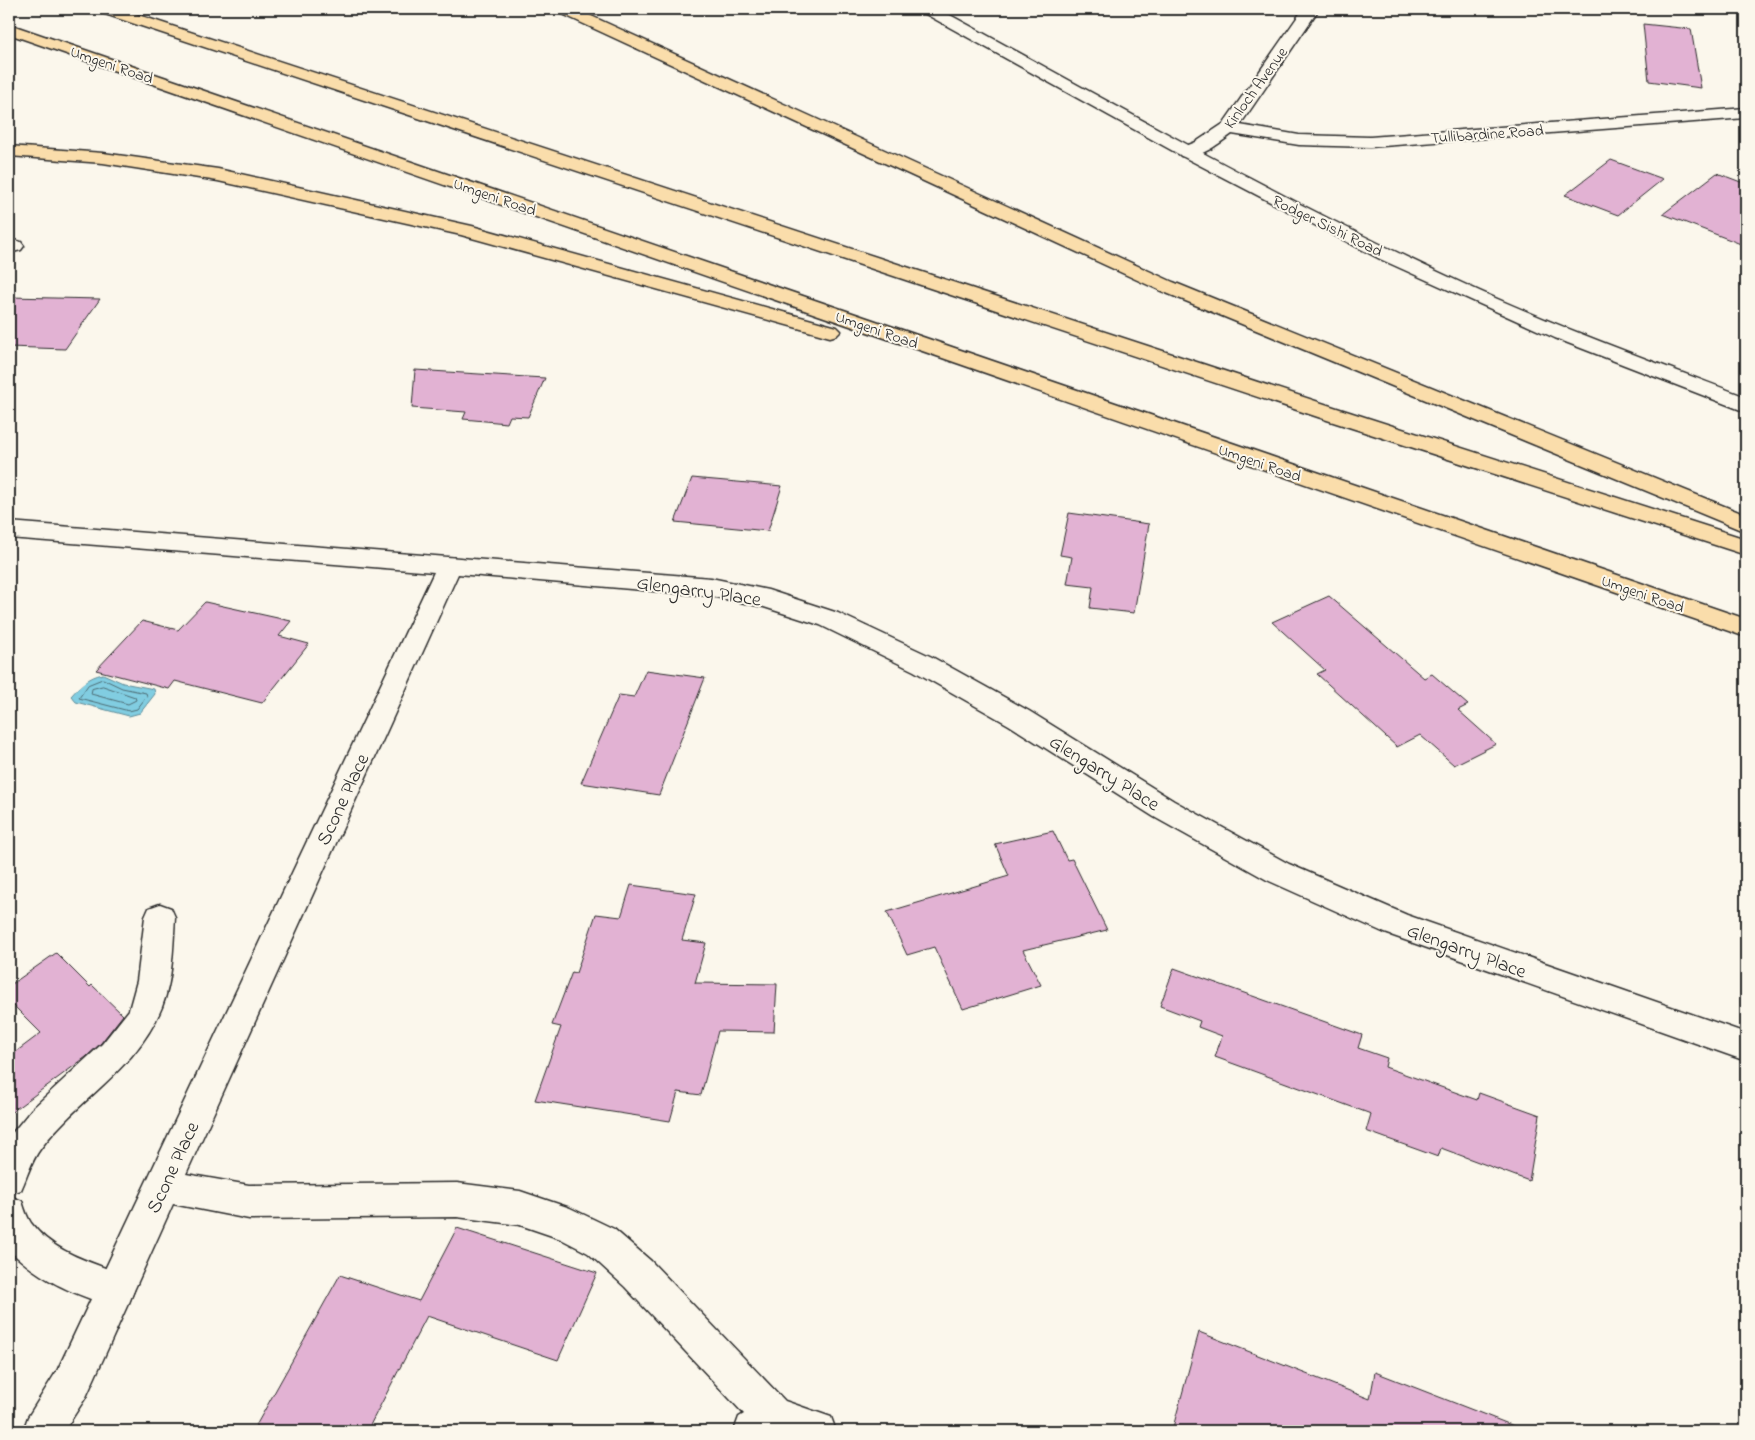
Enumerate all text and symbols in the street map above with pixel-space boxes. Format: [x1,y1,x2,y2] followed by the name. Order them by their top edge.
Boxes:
[67,40,156,91] street label: Umgeni Road
[1219,42,1295,134] street label: Kinloch Avenue
[1430,119,1545,151] street label: Tullibardine Road
[450,172,539,223] street label: Umgeni Road
[1268,190,1386,264] street label: Rodger Sishi Road
[832,305,921,356] street label: Umgeni Road
[1215,438,1304,489] street label: Umgeni Road
[634,569,763,617] street label: Glengarry Place
[1598,569,1687,620] street label: Umgeni Road
[1042,729,1165,821] street label: Glengarry Place
[310,749,378,851] street label: Scone Place
[1402,917,1530,988] street label: Glengarry Place
[140,1117,208,1219] street label: Scone Place

